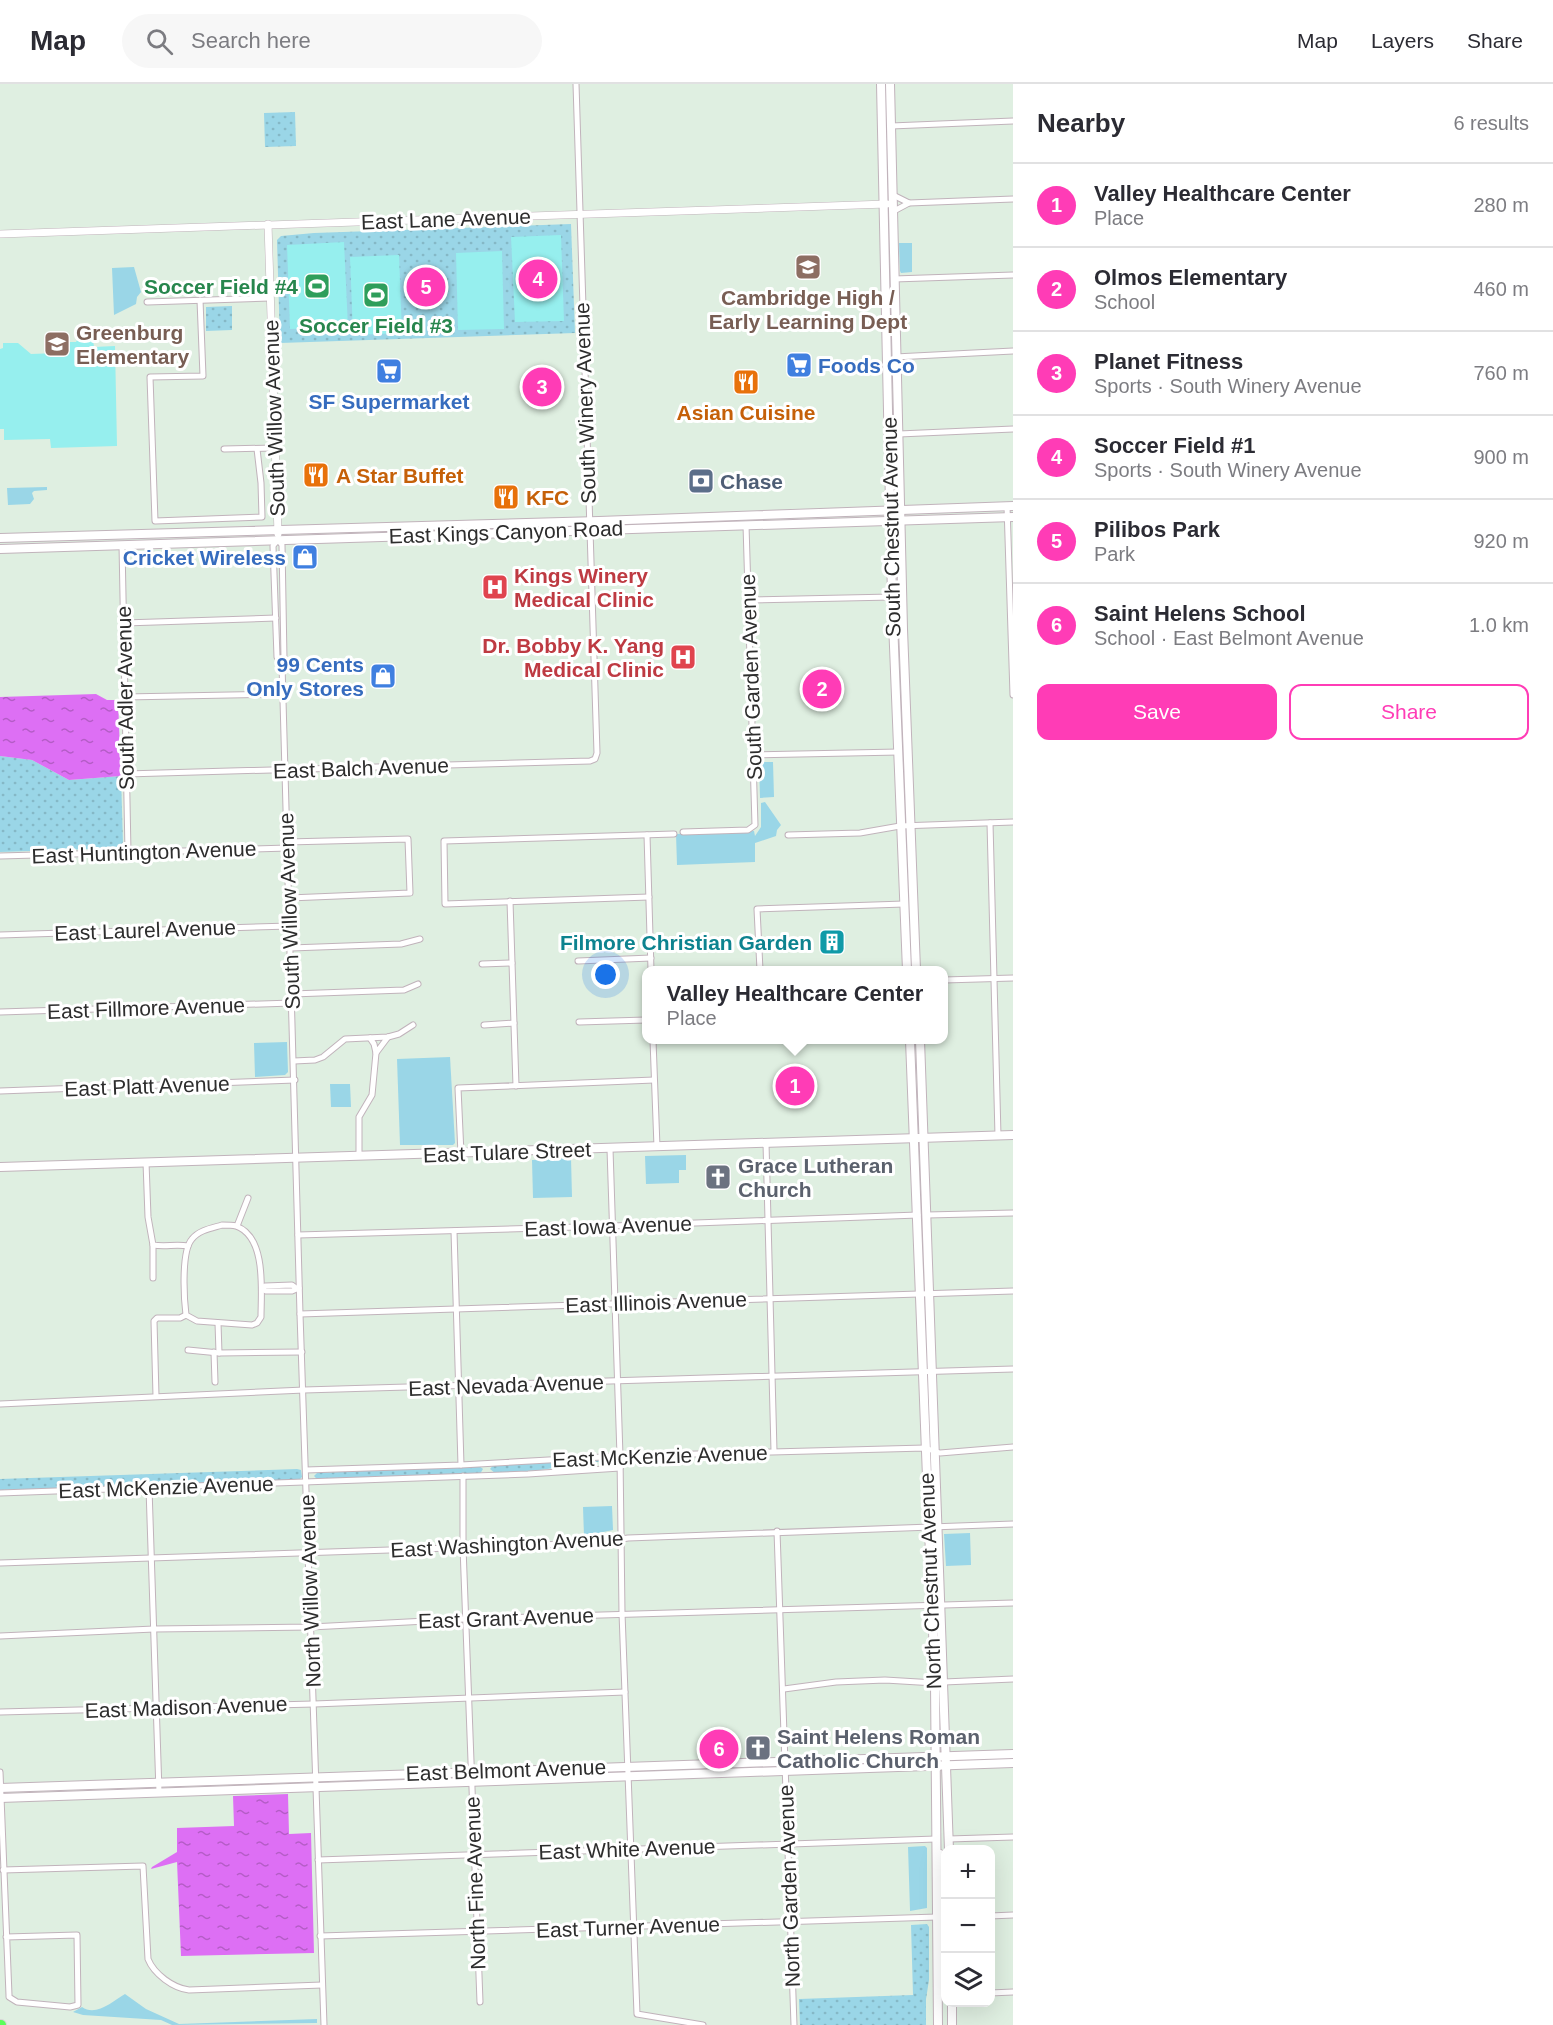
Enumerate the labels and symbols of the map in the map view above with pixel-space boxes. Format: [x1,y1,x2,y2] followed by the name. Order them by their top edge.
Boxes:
[361,205,531,233] street label: East Lane Avenue
[793,252,823,282] school or university icon: Cambridge High / Early Learning Dept
[518,256,558,302] pin: 4
[406,264,446,310] pin: 5
[302,271,332,301] sports icon: Soccer Field #4
[144,275,298,298] place label: Soccer Field #4
[361,280,391,310] sports icon: Soccer Field #3
[709,286,907,333] place label: Cambridge High / Early Learning Dept
[570,302,600,504] street label: South Winery Avenue
[299,314,453,337] place label: Soccer Field #3
[259,319,289,517] street label: South Willow Avenue
[76,321,190,368] place label: Greenburg Elementary
[42,329,72,359] school or university icon: Greenburg Elementary
[784,350,814,380] supermarket icon: Foods Co
[818,354,915,377] place label: Foods Co
[374,356,404,386] supermarket icon: SF Supermarket
[522,364,562,410] pin: 3
[731,367,761,397] restaurant icon: Asian Cuisine
[308,390,470,413] place label: SF Supermarket
[677,401,815,424] place label: Asian Cuisine
[878,417,904,637] street label: South Chestnut Avenue
[301,460,331,490] restaurant icon: A Star Buffet
[336,464,464,487] place label: A Star Buffet
[686,466,716,496] bank icon: Chase
[720,470,783,493] place label: Chase
[491,482,521,512] restaurant icon: KFC
[526,486,569,509] place label: KFC
[388,516,624,548] street label: East Kings Canyon Road
[290,542,320,572] shop icon: Cricket Wireless
[123,546,286,569] place label: Cricket Wireless
[514,564,654,611] place label: Kings Winery Medical Clinic
[480,572,510,602] hospital icon: Kings Winery Medical Clinic
[736,574,766,780] street label: South Garden Avenue
[112,606,138,790] street label: South Adler Avenue
[482,634,664,681] place label: Dr. Bobby K. Yang Medical Clinic
[668,642,698,672] hospital icon: Dr. Bobby K. Yang Medical Clinic
[246,653,364,700] place label: 99 Cents Only Stores
[368,661,398,691] shop icon: 99 Cents Only Stores
[802,666,842,712] pin: 2
[273,753,449,783] street label: East Balch Avenue
[274,812,304,1010] street label: South Willow Avenue
[31,837,257,867] street label: East Huntington Avenue
[54,915,236,945] street label: East Laurel Avenue
[817,927,847,957] building icon: Filmore Christian Garden
[560,931,812,954] place label: Filmore Christian Garden
[591,960,620,989] your location
[47,993,245,1023] street label: East Fillmore Avenue
[776,1064,814,1108] pin: 1
[64,1072,230,1100] street label: East Platt Avenue
[423,1138,592,1166] street label: East Tulare Street
[738,1154,893,1201] place label: Grace Lutheran Church
[703,1162,733,1192] church icon: Grace Lutheran Church
[524,1212,692,1240] street label: East Iowa Avenue
[565,1287,747,1317] street label: East Illinois Avenue
[408,1370,604,1400] street label: East Nevada Avenue
[552,1441,768,1471] street label: East McKenzie Avenue
[58,1472,274,1502] street label: East McKenzie Avenue
[915,1472,945,1690] street label: North Chestnut Avenue
[295,1494,325,1688] street label: North Willow Avenue
[390,1526,624,1562] street label: East Washington Avenue
[418,1603,594,1633] street label: East Grant Avenue
[84,1692,288,1722] street label: East Madison Avenue
[777,1725,980,1772] place label: Saint Helens Roman Catholic Church
[700,1726,738,1772] pin: 6
[743,1733,773,1763] church icon: Saint Helens Roman Catholic Church
[405,1755,607,1785] street label: East Belmont Avenue
[774,1784,804,1988] street label: North Garden Avenue
[460,1796,490,1970] street label: North Fine Avenue
[538,1834,716,1864] street label: East White Avenue
[536,1912,720,1942] street label: East Turner Avenue

